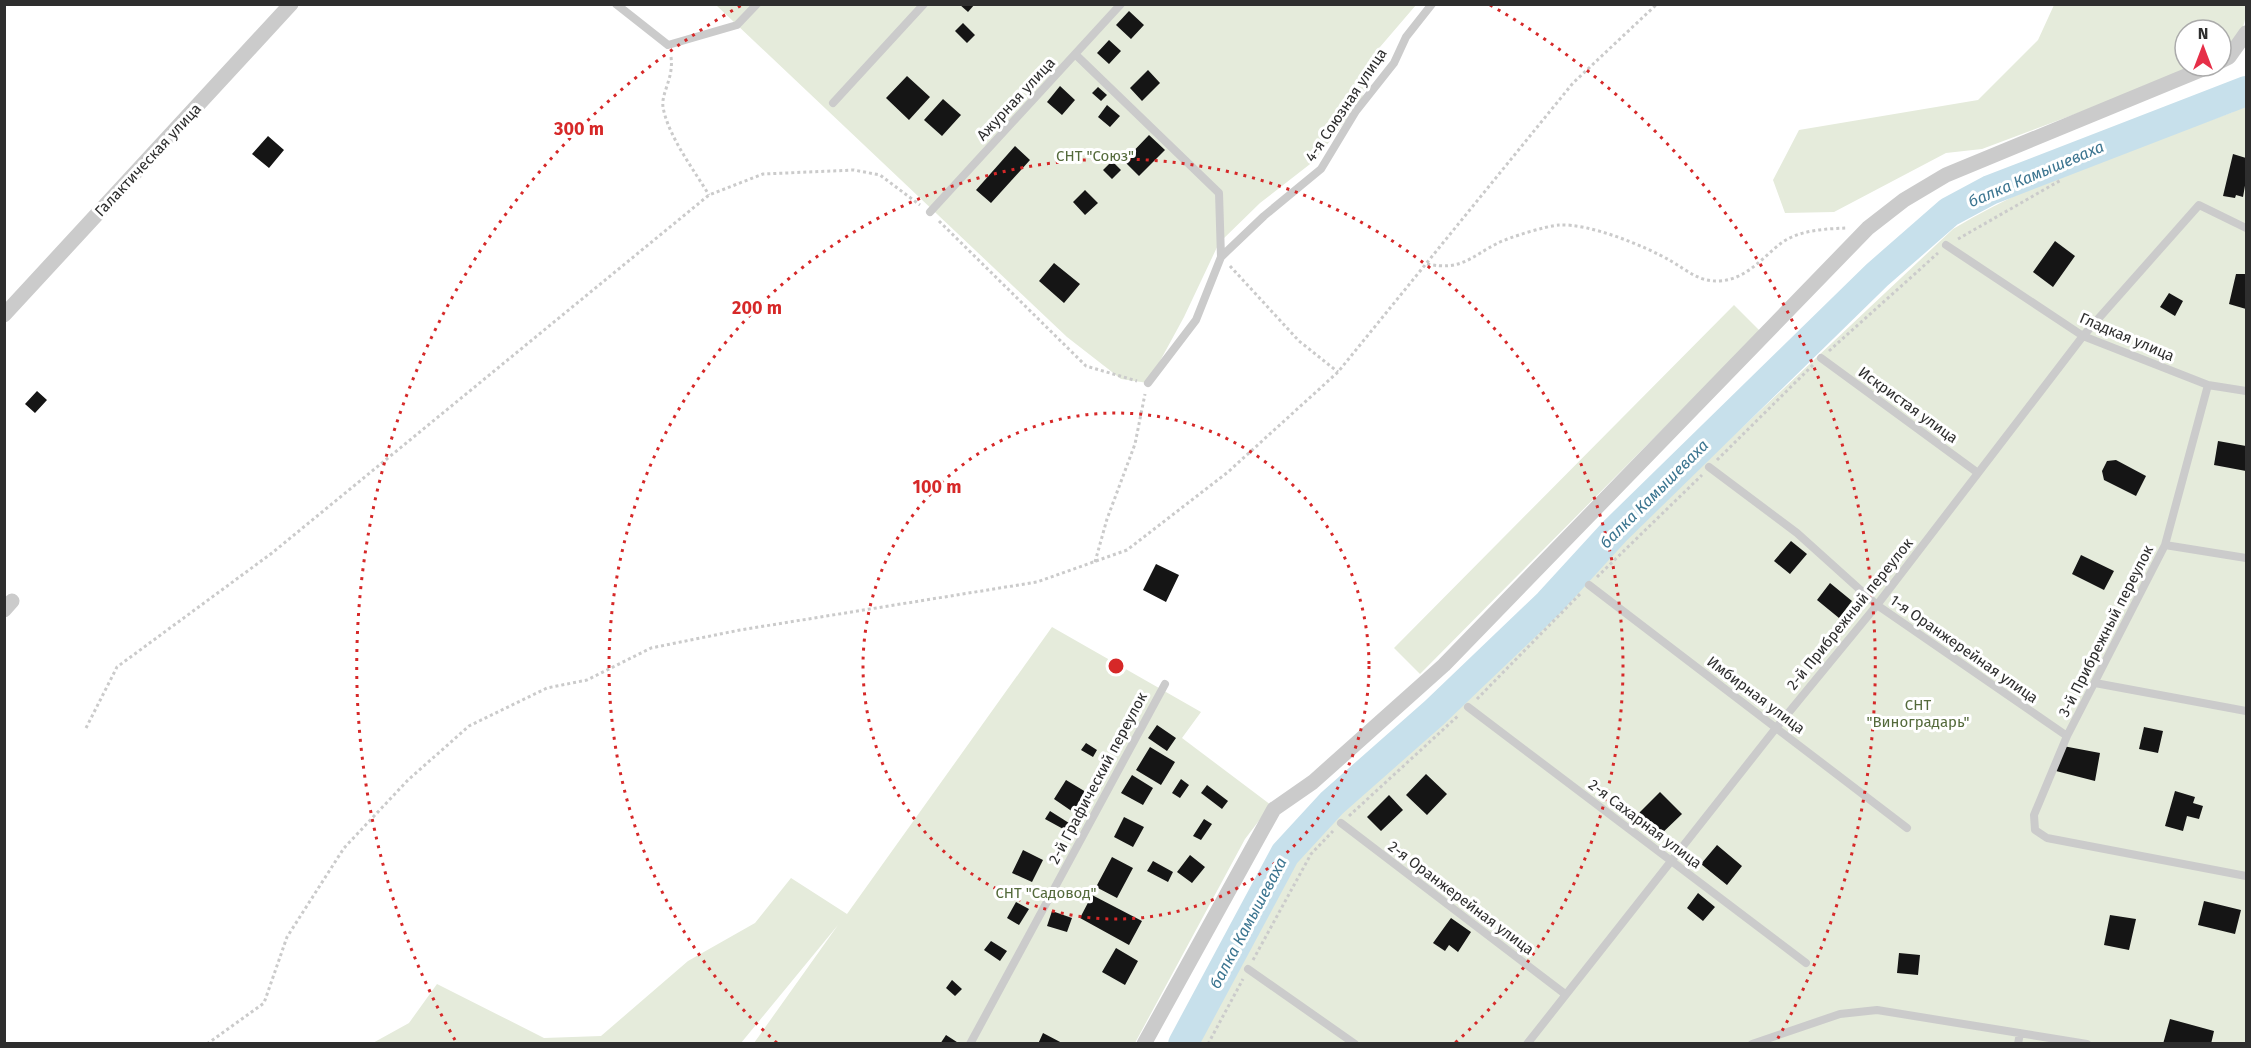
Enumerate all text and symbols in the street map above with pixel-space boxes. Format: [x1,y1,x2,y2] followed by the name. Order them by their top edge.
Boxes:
[2173,18,2233,78] north arrow
[2198,24,2208,43] text: N
[1301,45,1391,165] street label: 4-я Союзная улица
[973,54,1059,144] street label: Ажурная улица
[91,100,205,220] street label: Галактическая улица
[553,118,604,140] text: 300 m
[1965,137,2107,211] water label: балка Камышеваха
[1056,147,1134,165] park label: СНТ "Союз"
[732,297,782,319] text: 200 m
[2077,309,2177,365] street label: Гладкая улица
[1855,363,1961,447] street label: Искристая улица
[1596,436,1712,552] water label: балка Камышеваха
[913,476,961,498] text: 100 m
[1783,534,1917,694] street label: 2-й Прибрежный переулок
[2055,542,2157,720] street label: 3-й Прибрежный переулок
[1886,591,2042,707] street label: 1-я Оранжерейная улица
[1703,652,1809,738] street label: Имбирная улица
[1106,656,1126,676] centre of rings
[1045,689,1151,867] street label: 2-й Графический переулок
[1866,696,1970,731] park label: СНТ "Виноградарь"
[1585,776,1705,872] street label: 2-я Сахарная улица
[1385,837,1537,959] street label: 2-я Оранжерейная улица
[1205,854,1291,992] water label: балка Камышеваха
[995,884,1097,902] park label: СНТ "Садовод"

